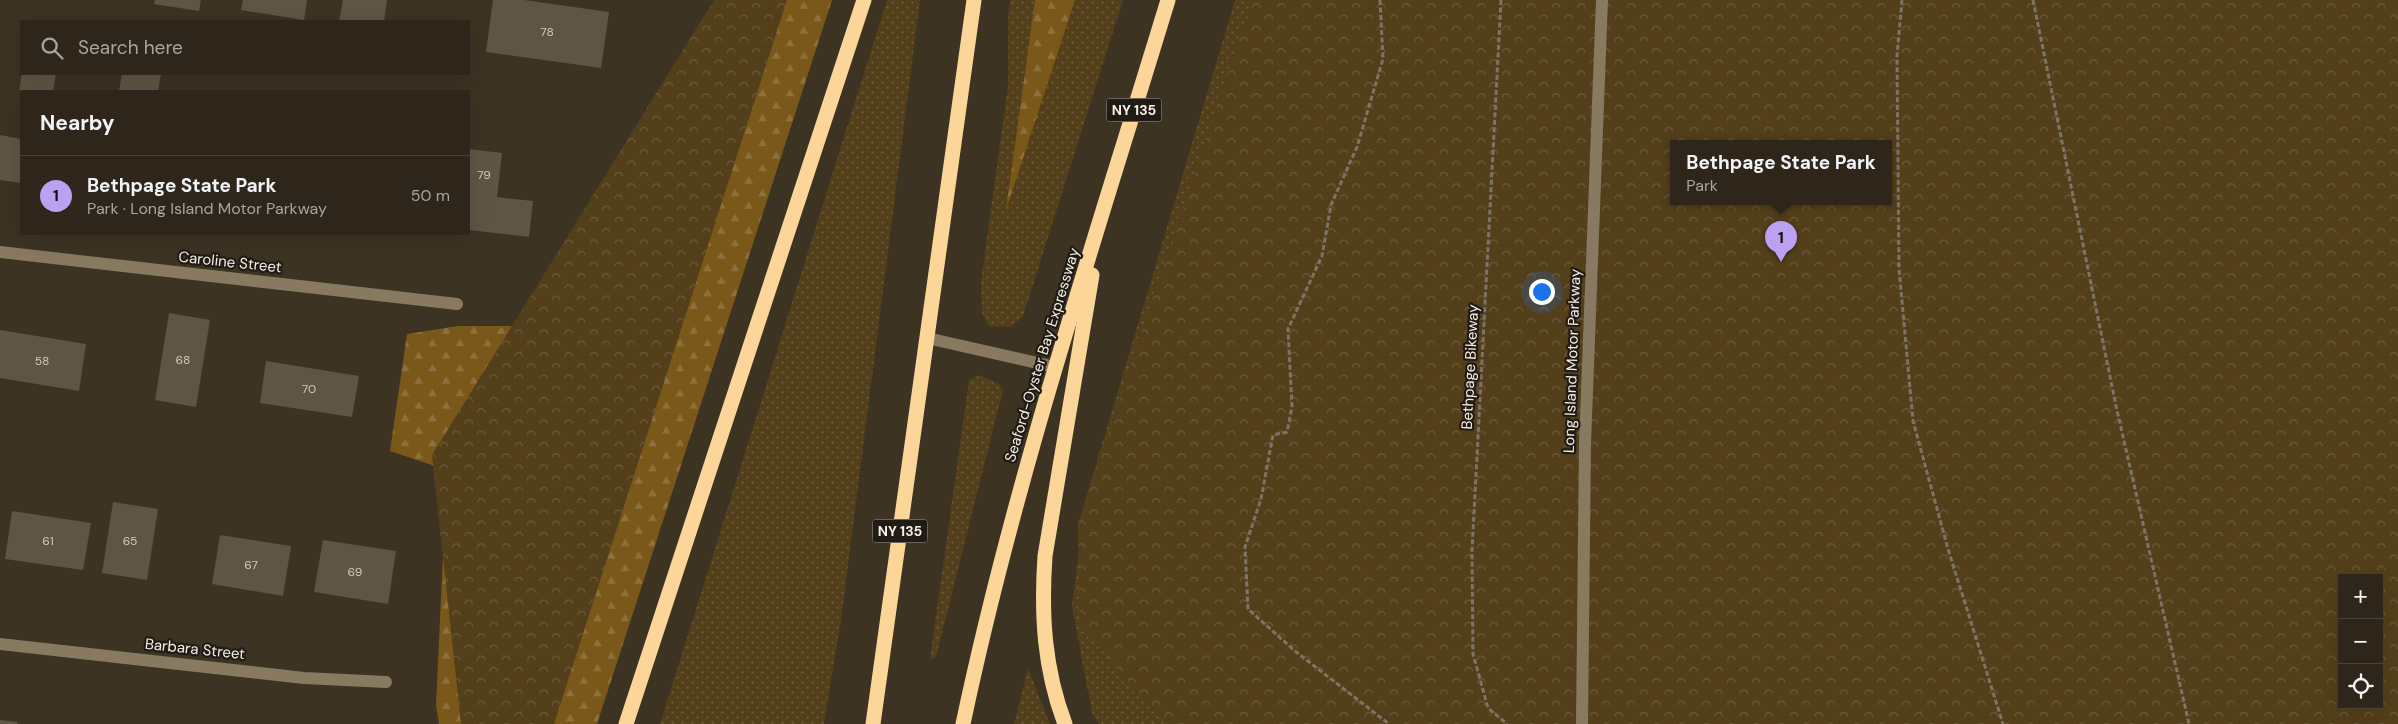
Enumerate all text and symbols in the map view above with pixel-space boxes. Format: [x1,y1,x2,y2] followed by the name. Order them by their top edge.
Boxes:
[20,20,470,75] search box
[540,24,554,40] house number: 78
[38,34,66,62] icon: search
[78,35,183,60] text: Search here
[1106,98,1162,122] road number: NY 135
[40,109,114,137] text: Nearby
[1670,140,1892,205] popup
[1686,150,1876,175] text: Bethpage State Park
[477,167,491,183] house number: 79
[87,173,276,198] text: Bethpage State Park
[1686,175,1718,196] text: Park
[53,185,59,206] text: 1
[411,185,450,206] text: 50 m
[87,198,327,219] text: Park · Long Island Motor Parkway
[1765,221,1797,262] pin: 1
[1000,245,1084,465] street label: Seaford-Oyster Bay Expressway
[177,247,283,277] street label: Caroline Street
[1559,268,1585,453] street label: Long Island Motor Parkway
[1529,279,1555,305] your location
[1457,303,1483,430] street label: Bethpage Bikeway
[176,352,190,368] house number: 68
[35,353,49,369] house number: 58
[302,381,316,397] house number: 70
[872,520,928,542] road number: NY 135
[42,533,54,549] house number: 61
[123,533,137,549] house number: 65
[244,557,258,573] house number: 67
[348,564,362,580] house number: 69
[2338,574,2383,709] map controls
[2338,574,2383,619] button: +
[2338,619,2383,664] button: −
[144,634,246,664] street label: Barbara Street
[2338,664,2383,709] button: locate

